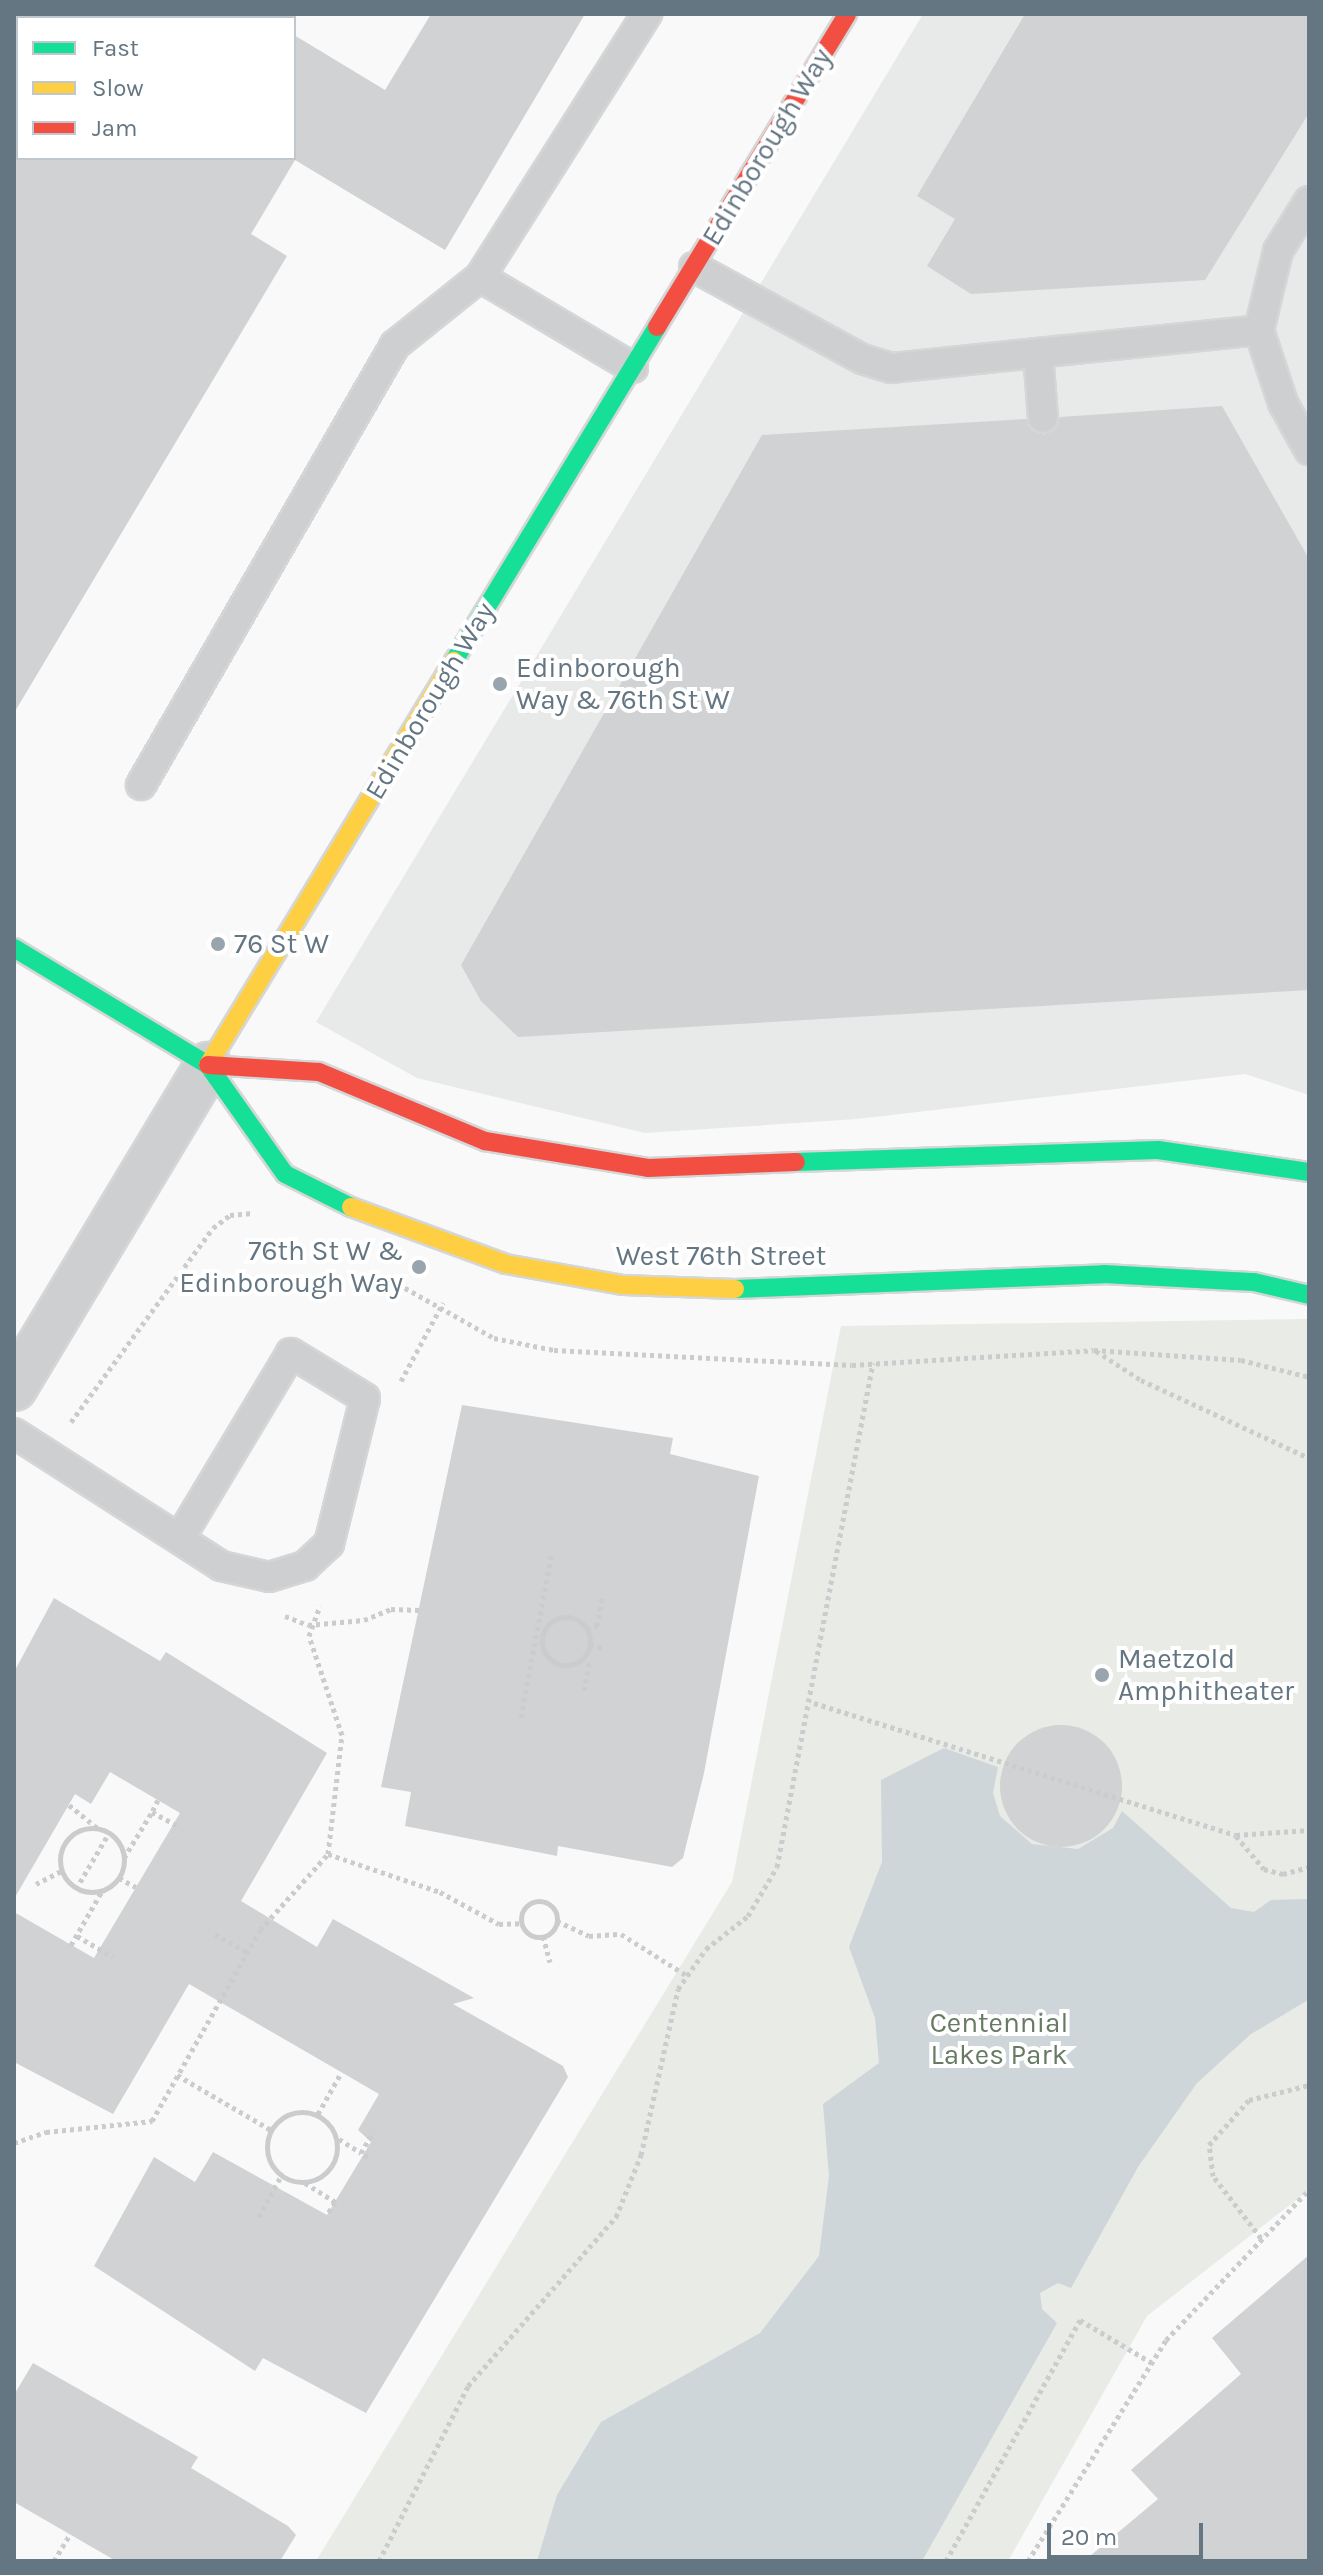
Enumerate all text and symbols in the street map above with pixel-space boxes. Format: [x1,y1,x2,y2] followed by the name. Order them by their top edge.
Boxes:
[16,16,296,160] legend
[92,34,139,62] text: Fast
[695,42,839,252] street label: Edinborough Way
[92,74,144,102] text: Slow
[92,114,137,142] text: Jam
[358,596,502,806] street label: Edinborough Way
[516,651,730,717] place label: Edinborough Way & 76th St W
[491,675,509,693] marker: Edinborough Way & 76th St W
[234,927,329,961] place label: 76 St W
[209,935,227,953] marker: 76 St W
[179,1234,403,1300] place label: 76th St W & Edinborough Way
[616,1239,826,1273] street label: West 76th Street
[410,1258,428,1276] marker: 76th St W & Edinborough Way
[1118,1642,1294,1708] place label: Maetzold Amphitheater
[1093,1666,1111,1684] marker: Maetzold Amphitheater
[930,2006,1068,2072] park label: Centennial Lakes Park
[1051,2507,1207,2557] scale bar
[1061,2523,1117,2551] text: 20 m

